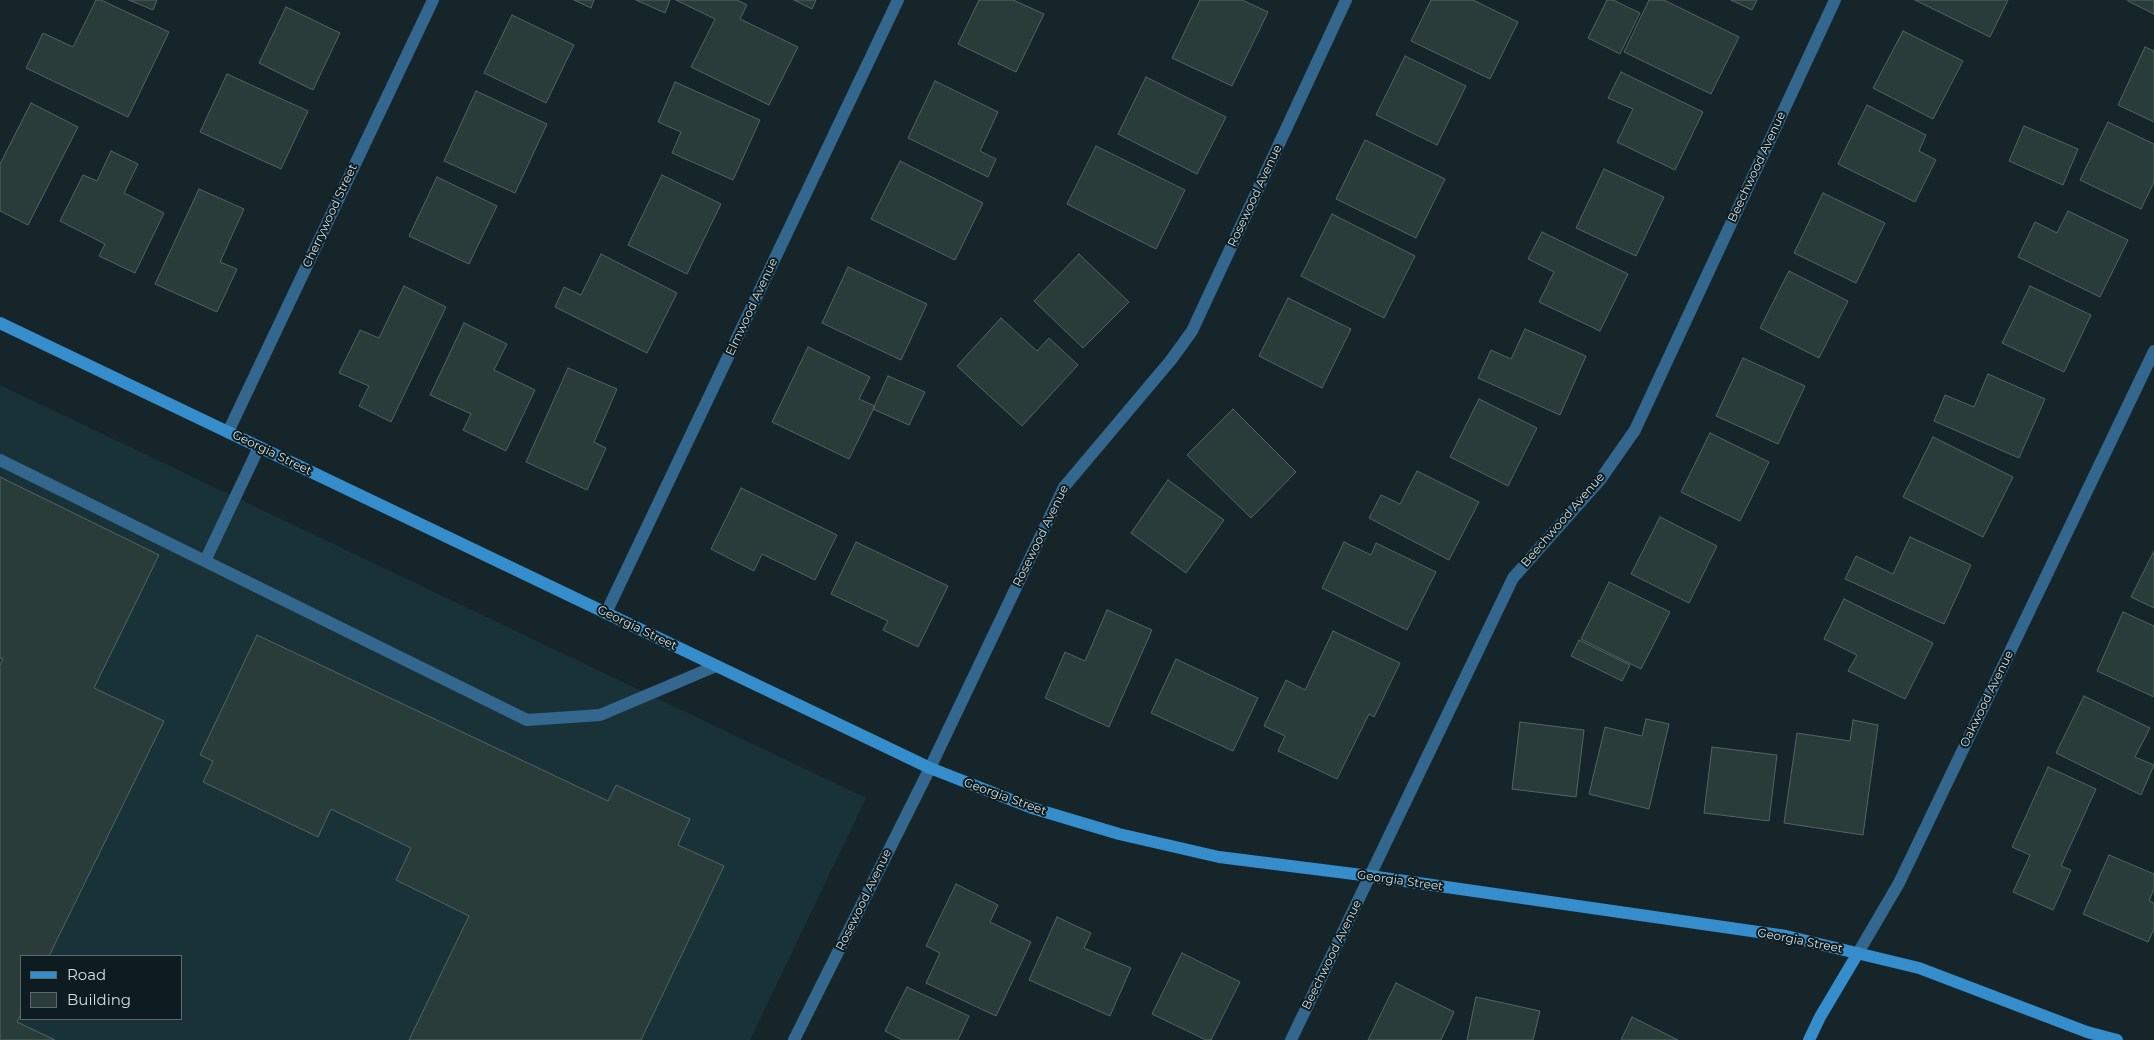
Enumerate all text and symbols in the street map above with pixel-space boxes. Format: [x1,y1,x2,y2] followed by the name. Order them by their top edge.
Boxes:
[1725,109,1789,225] street label: Beechwood Avenue
[1225,143,1285,249] street label: Rosewood Avenue
[300,162,360,270] street label: Cherrywood Street
[723,256,781,358] street label: Elmwood Avenue
[230,428,314,478] street label: Georgia Street
[1518,470,1608,570] street label: Beechwood Avenue
[1010,483,1072,589] street label: Rosewood Avenue
[595,603,679,653] street label: Georgia Street
[1957,648,2017,750] street label: Oakwood Avenue
[962,775,1048,819] street label: Georgia Street
[833,847,895,953] street label: Rosewood Avenue
[1356,868,1444,894] street label: Georgia Street
[1299,898,1365,1012] street label: Beechwood Avenue
[1756,926,1844,956] street label: Georgia Street
[20,955,182,1020] legend
[67,965,106,984] text: Road
[67,990,131,1009] text: Building

